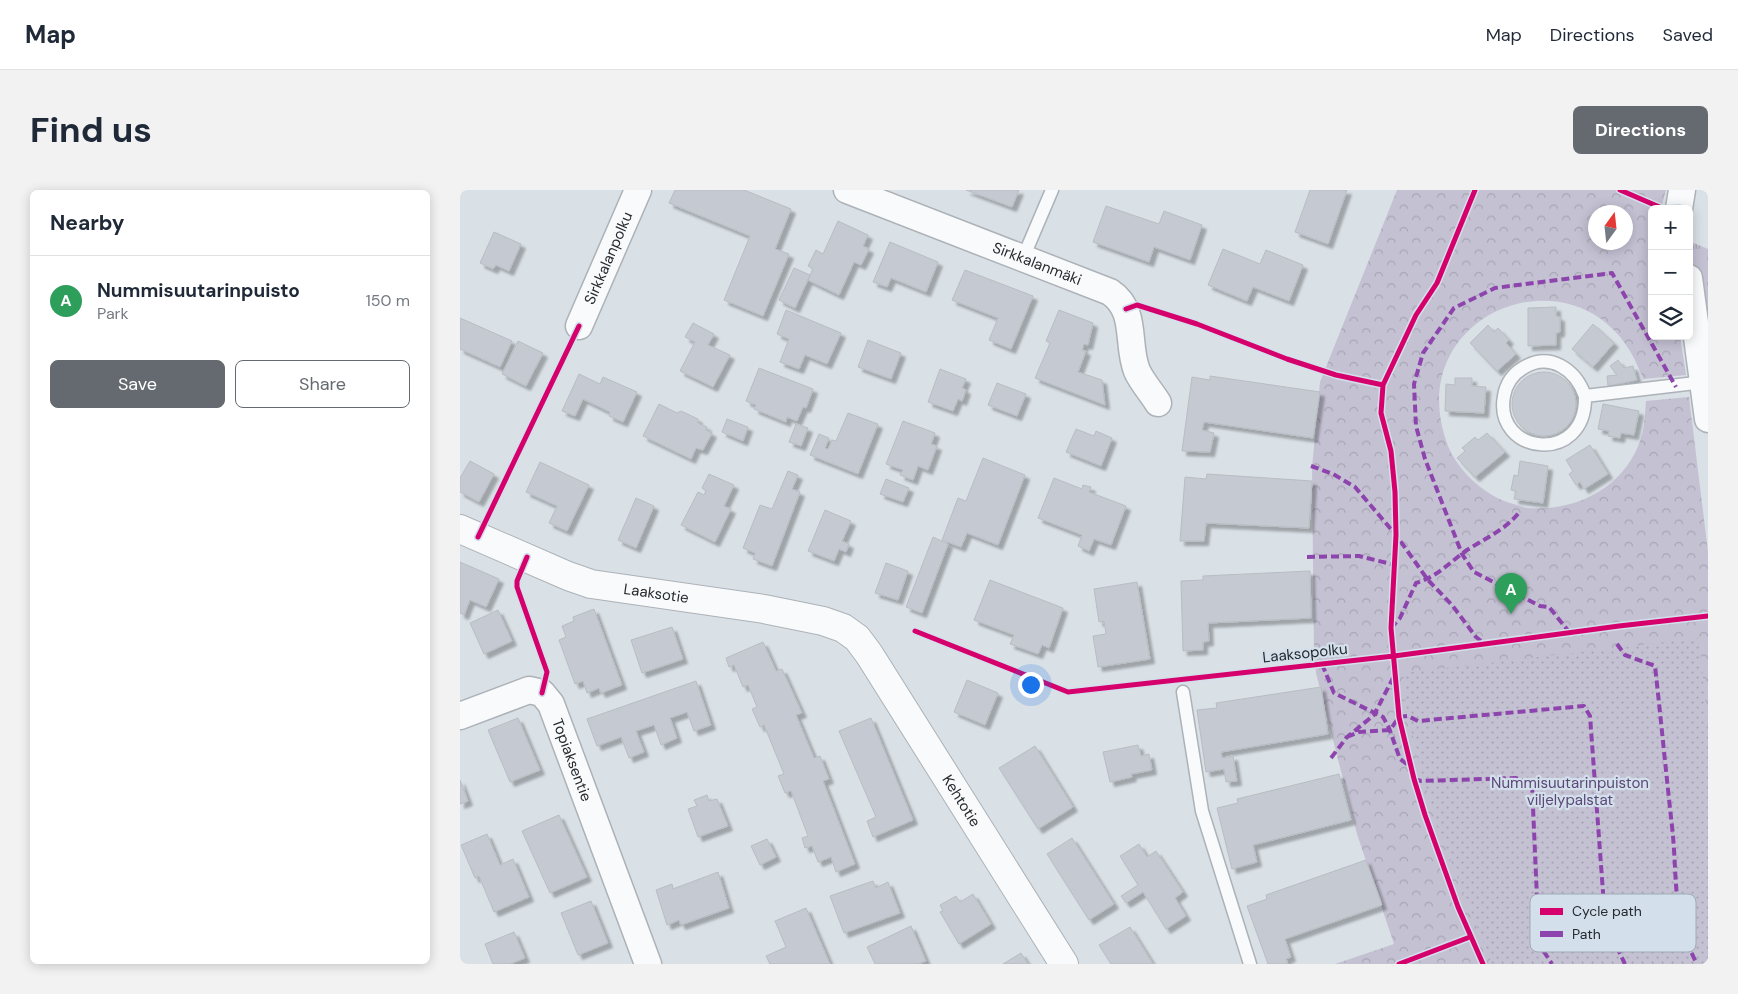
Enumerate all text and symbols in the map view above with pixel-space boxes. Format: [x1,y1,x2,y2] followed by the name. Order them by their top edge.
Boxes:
[25,19,76,50] text: Map
[1486,23,1522,47] text: Map
[1550,23,1635,47] text: Directions
[1663,23,1713,47] text: Saved
[1573,106,1708,154] button: Directions
[30,107,152,153] text: Find us
[1588,205,1633,250] north arrow
[1648,205,1693,340] map controls
[1648,205,1693,250] button: +
[50,209,124,237] text: Nearby
[580,209,637,308] street label: Sirkkalanpolku
[990,237,1085,290] street label: Sirkkalanmäki
[1648,250,1693,295] button: −
[97,278,300,303] text: Nummisuutarinpuisto
[60,290,72,311] text: A
[366,290,410,311] text: 150 m
[1648,295,1693,340] button: layers
[97,303,129,324] text: Park
[50,360,225,408] button: Save
[235,360,410,408] button: Share
[1495,573,1527,614] pin: A
[622,579,690,608] street label: Laaksotie
[1261,639,1349,667] street label: Laaksopolku
[1018,672,1044,698] your location
[547,716,596,804] street label: Topiaksentie
[938,771,985,831] street label: Kehtotie
[1491,773,1649,810] park label: Nummisuutarinpuiston viljelypalstat
[1530,894,1696,952] legend
[1572,902,1642,920] text: Cycle path
[1572,925,1601,943] text: Path

